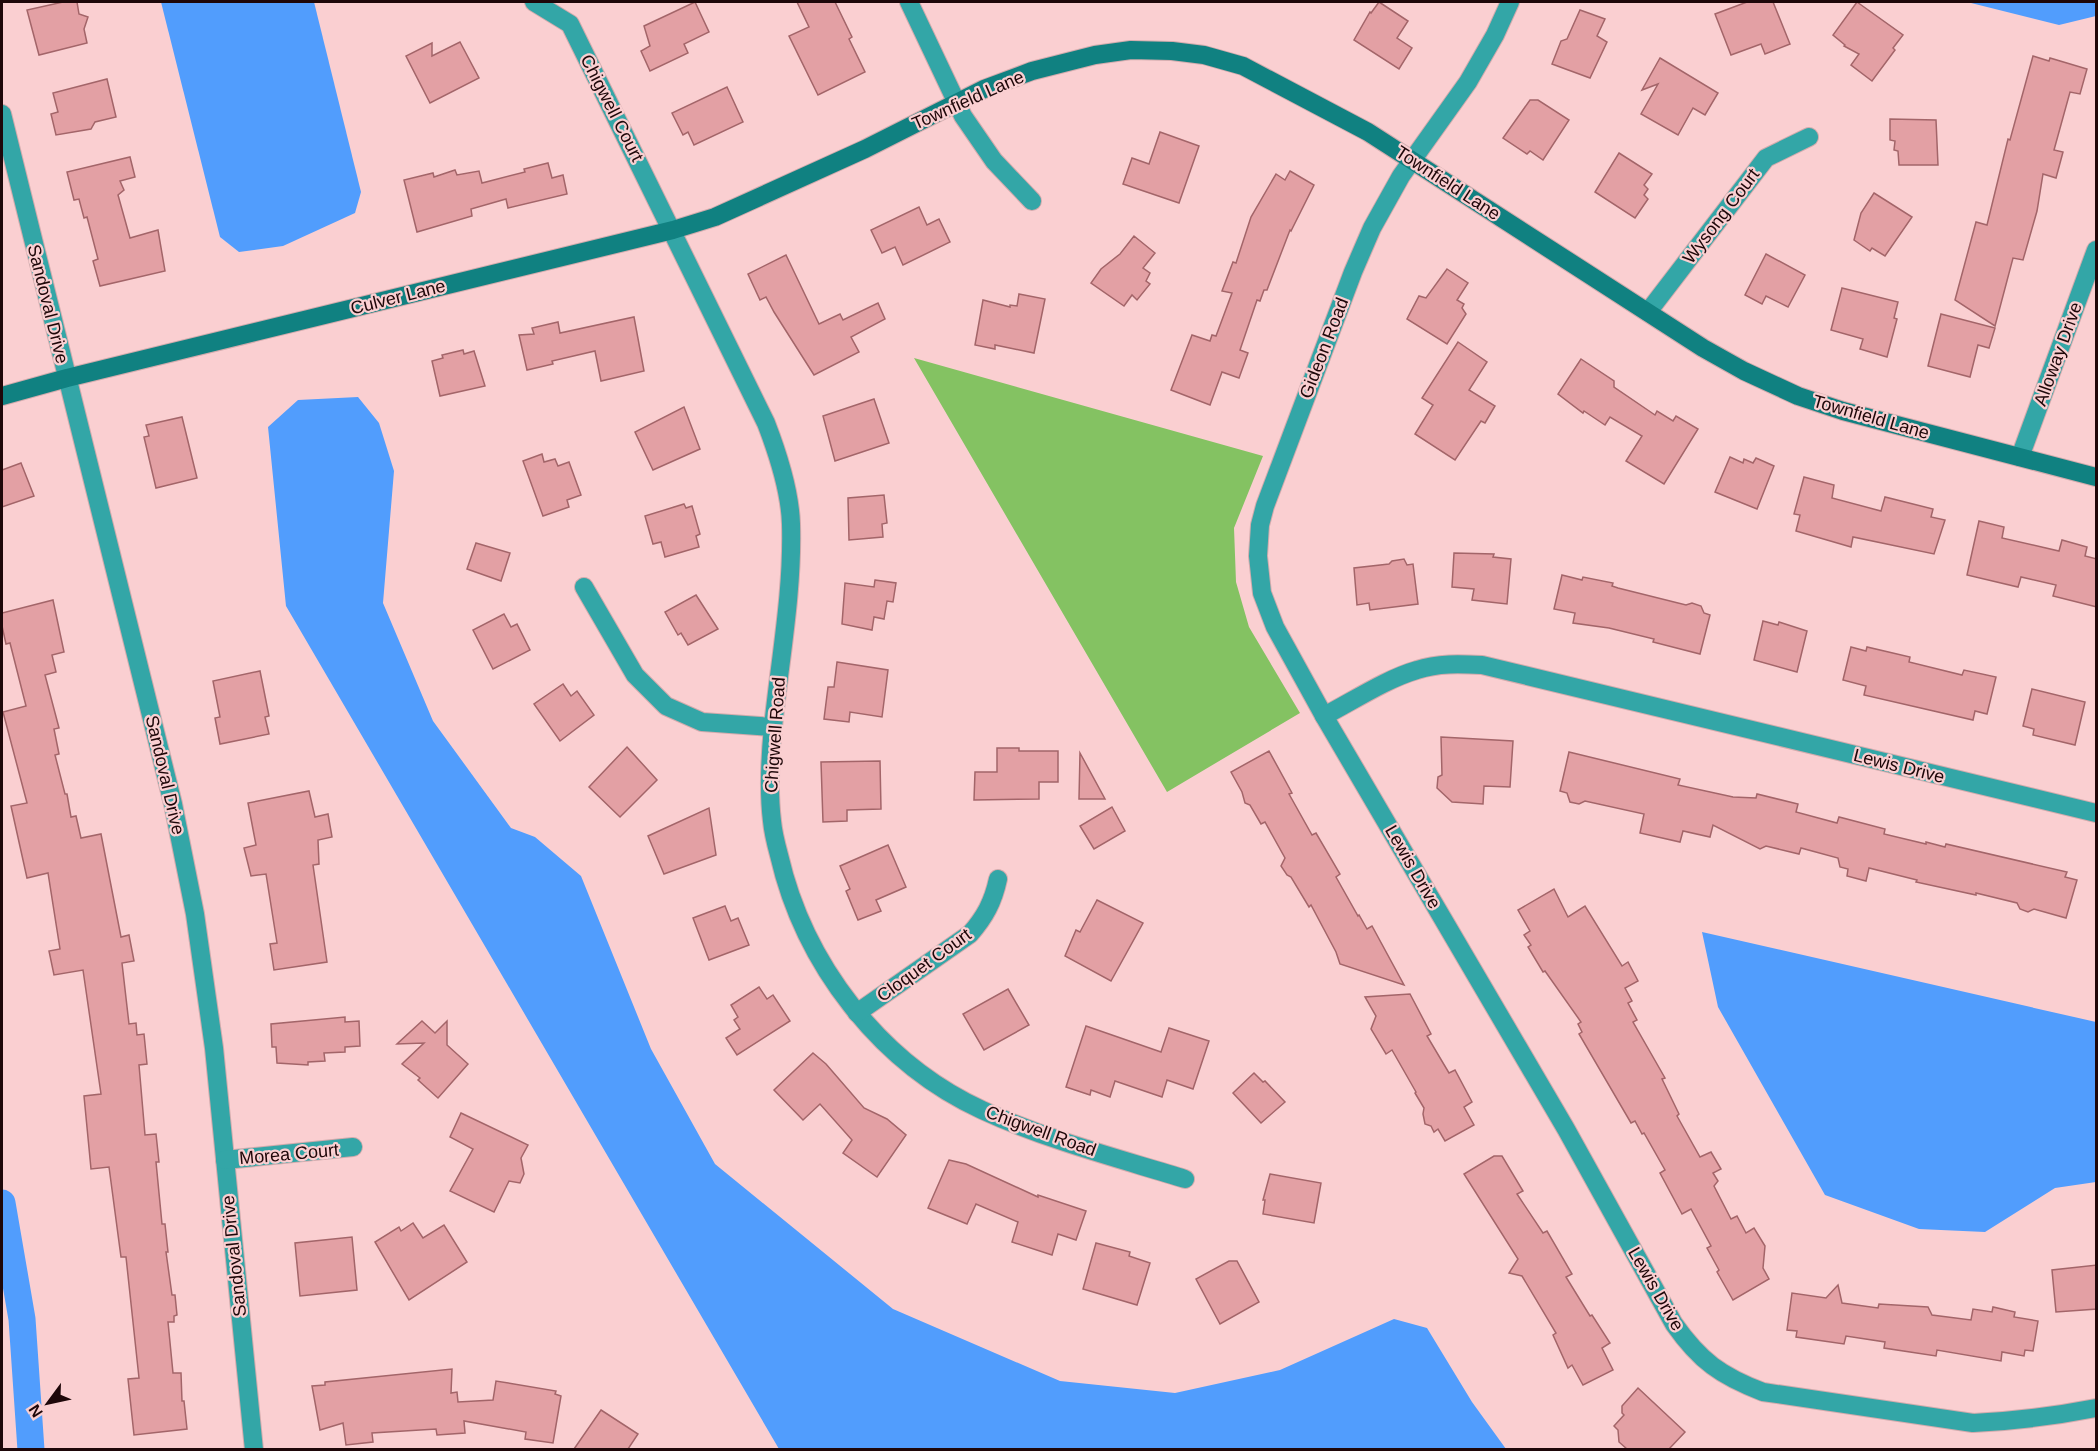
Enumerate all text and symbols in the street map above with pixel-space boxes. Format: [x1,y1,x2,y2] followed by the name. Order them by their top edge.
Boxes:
[577,51,647,165] street label: Chigwell Court
[909,66,1027,134] street label: Townfield Lane
[1392,142,1504,224] street label: Townfield Lane
[1679,165,1763,267] street label: Wysong Court
[24,242,72,366] street label: Sandoval Drive
[348,276,448,318] street label: Culver Lane
[1296,295,1352,401] street label: Gideon Road
[2030,299,2086,409] street label: Alloway Drive
[1811,391,1931,443] street label: Townfield Lane
[761,676,789,794] street label: Chigwell Road
[142,713,188,837] street label: Sandoval Drive
[1851,745,1947,787] street label: Lewis Drive
[1381,822,1445,912] street label: Lewis Drive
[873,924,975,1006] street label: Cloquet Court
[983,1102,1099,1160] street label: Chigwell Road
[238,1140,340,1168] street label: Morea Court
[218,1194,250,1318] street label: Sandoval Drive
[1624,1244,1688,1334] street label: Lewis Drive
[18,1373,78,1433] north arrow
[26,1401,46,1420] text: N

